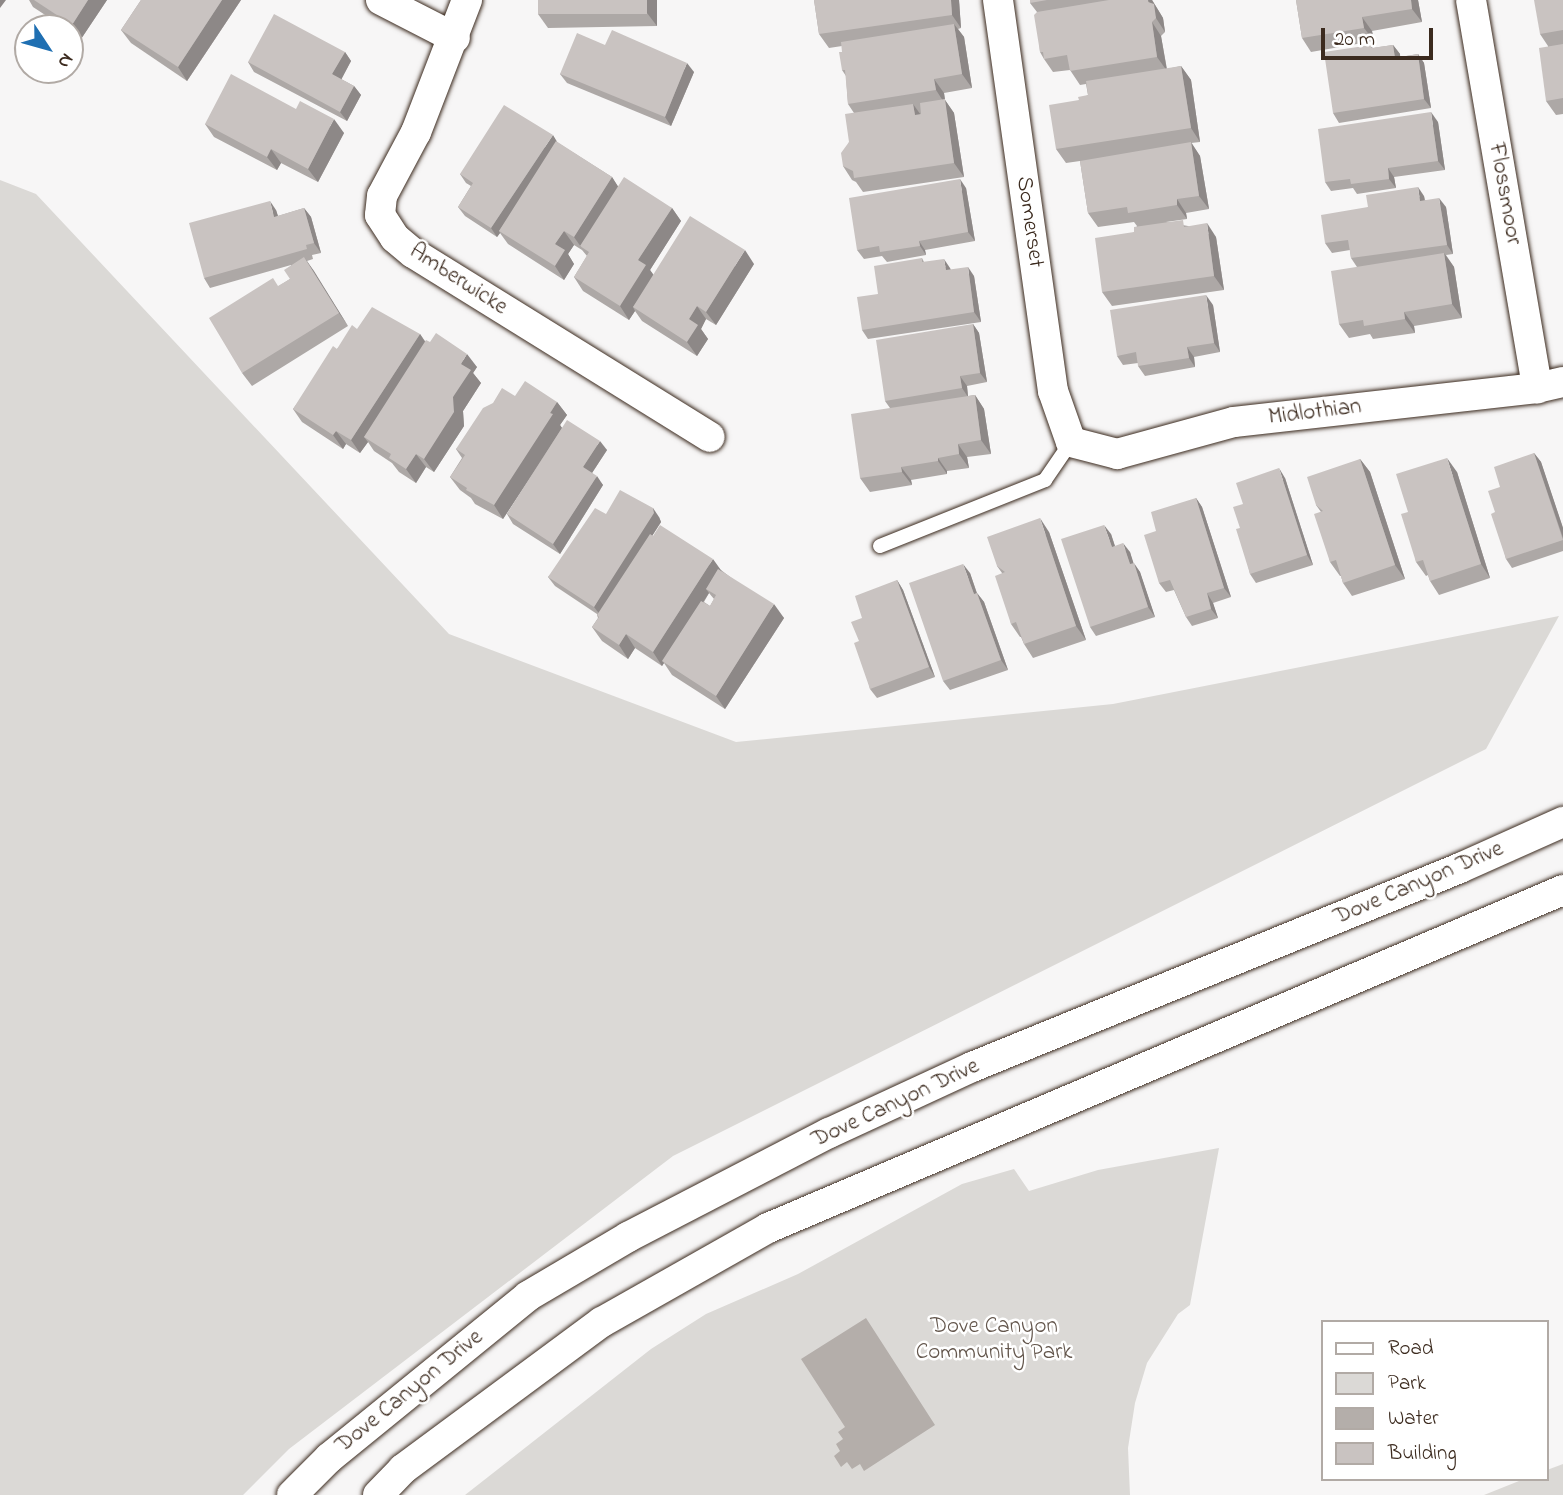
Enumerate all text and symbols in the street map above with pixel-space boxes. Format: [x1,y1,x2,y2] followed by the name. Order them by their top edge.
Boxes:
[14,14,84,84] north arrow
[1325,14,1437,58] scale bar
[1334,25,1375,55] text: 20 m
[50,47,79,74] text: N
[1481,141,1527,247] street label: Flossmoor
[1009,175,1049,269] street label: Somerset
[404,238,512,322] street label: Amberwicke
[1267,394,1363,432] street label: Midlothian
[1330,836,1508,932] street label: Dove Canyon Drive
[808,1053,984,1155] street label: Dove Canyon Drive
[916,1313,1072,1367] park label: Dove Canyon Community Park
[1322,1320,1549,1481] legend
[331,1324,489,1460] street label: Dove Canyon Drive
[1388,1334,1434,1364] text: Road
[1388,1369,1426,1399] text: Park
[1388,1404,1439,1434] text: Water
[1388,1439,1457,1469] text: Building

